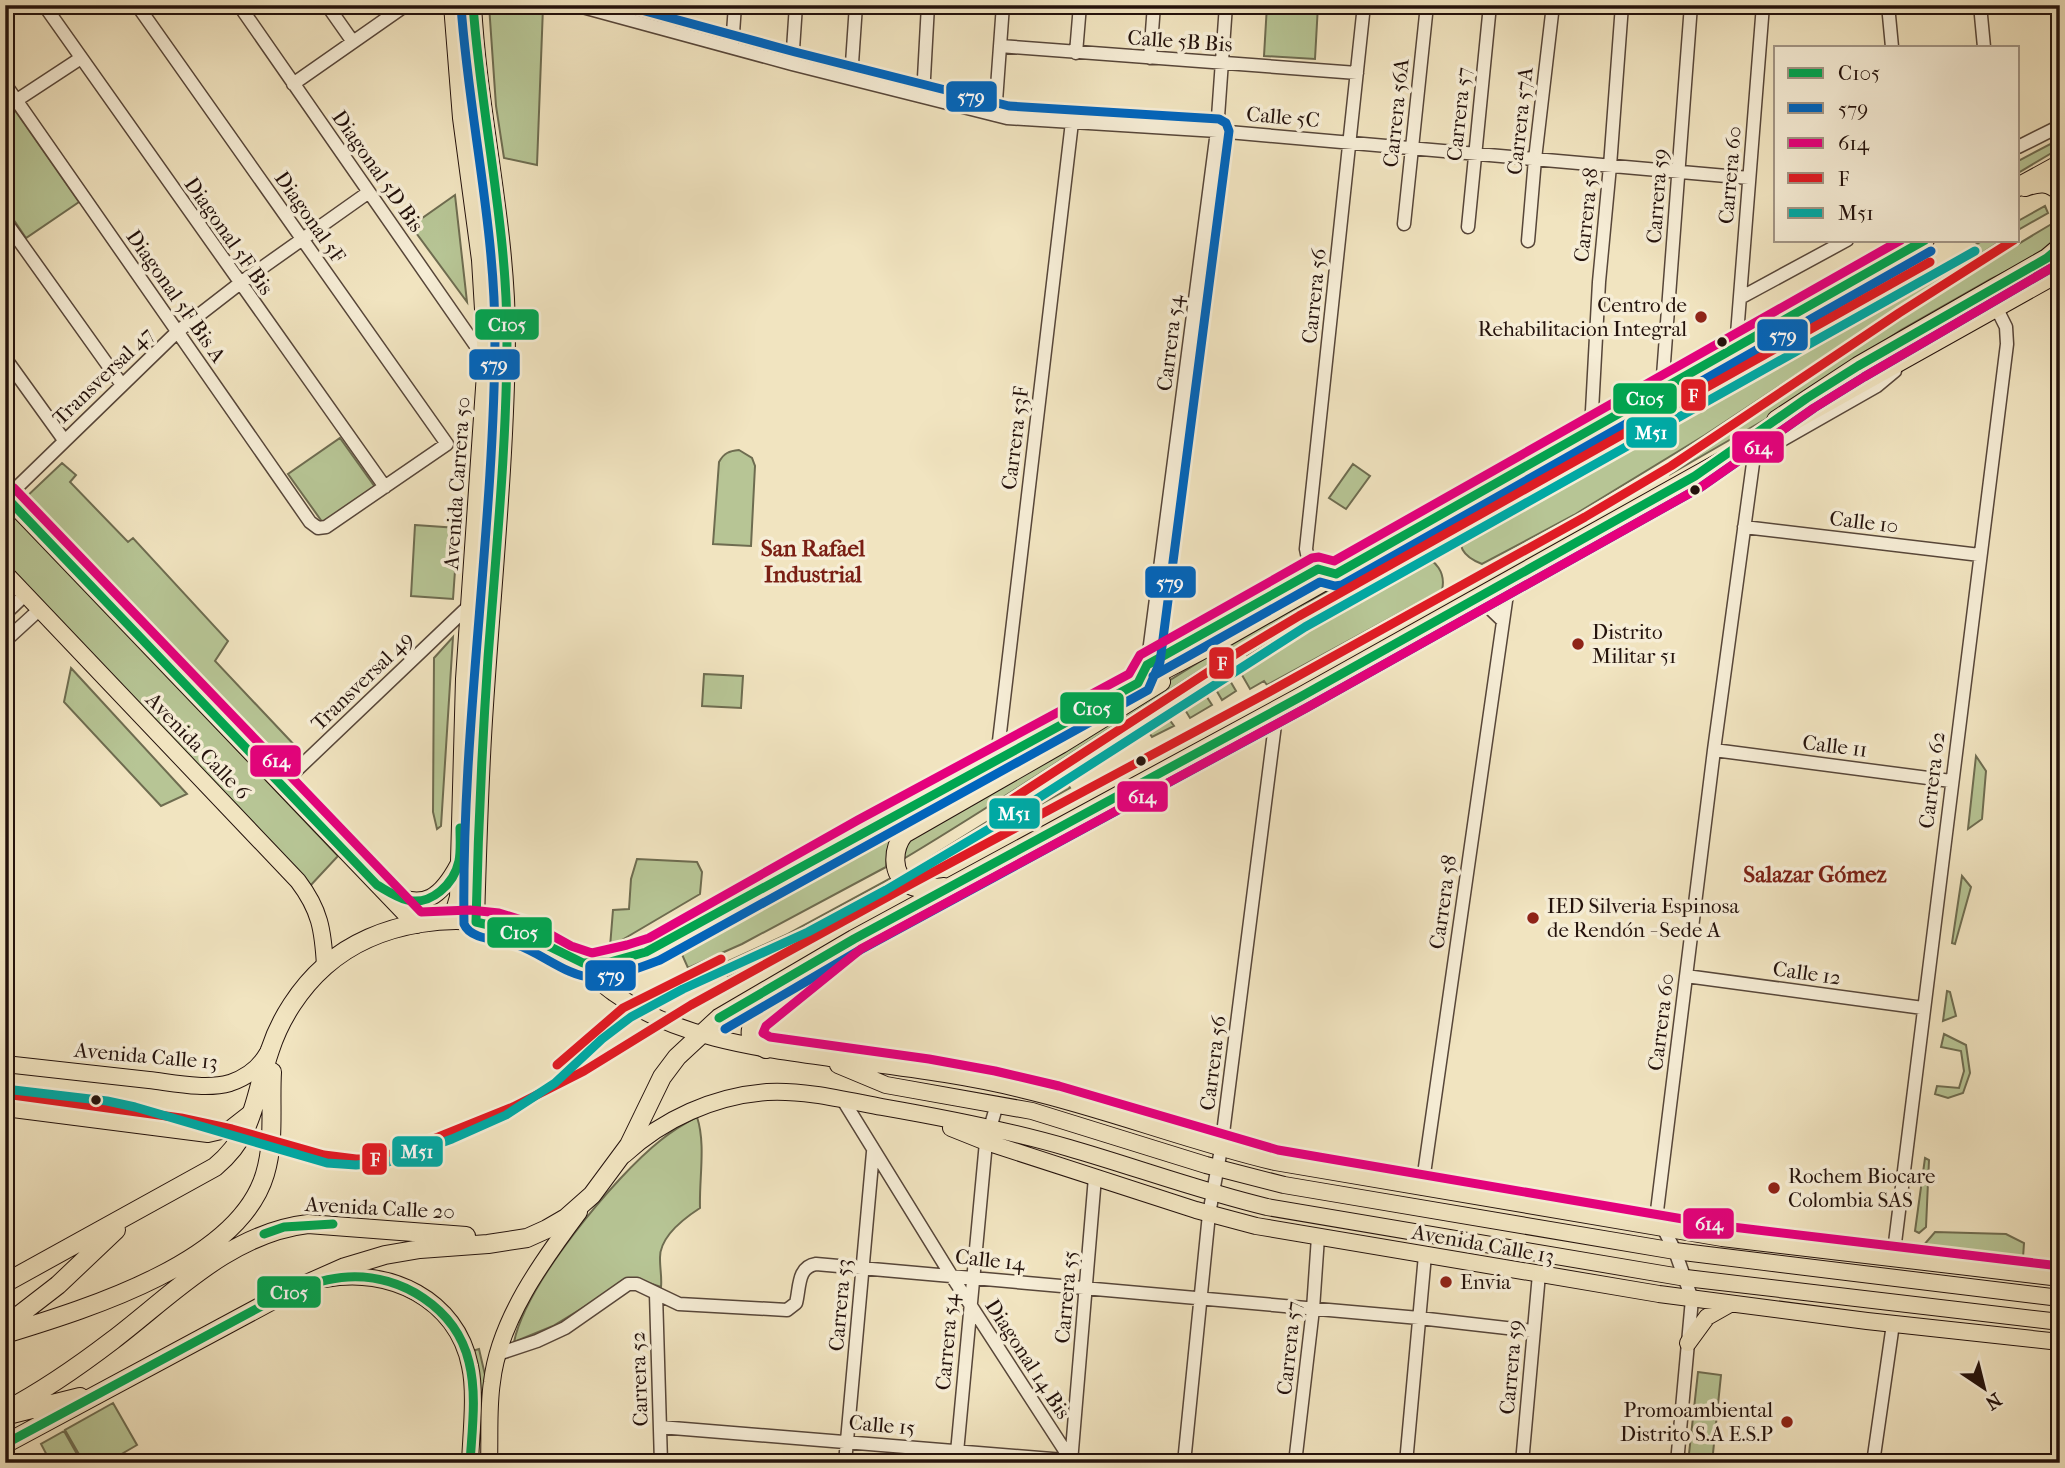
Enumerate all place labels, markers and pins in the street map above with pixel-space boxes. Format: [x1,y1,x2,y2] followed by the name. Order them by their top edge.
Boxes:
[1478,293,1687,341] place label: Centro de Rehabilitacion Integral
[1693,309,1709,325] marker: Centro de Rehabilitacion Integral
[1715,335,1729,349] unlabelled marker
[1688,483,1702,497] unlabelled marker
[1592,620,1677,668] place label: Distrito Militar 51
[1570,636,1586,652] marker: Distrito Militar 51
[1134,754,1148,768] unlabelled marker
[1547,894,1739,942] place label: IED Silveria Espinosa de Rendón - Sede A
[1525,910,1541,926] marker: IED Silveria Espinosa de Rendón - Sede A
[89,1093,103,1107] unlabelled marker
[1788,1164,1935,1212] place label: Rochem Biocare Colombia SAS
[1766,1180,1782,1196] marker: Rochem Biocare Colombia SAS
[1460,1270,1511,1294] place label: Envia
[1438,1274,1454,1290] marker: Envia
[1620,1398,1773,1446] place label: Promoambiental Distrito S.A E.S.P
[1779,1414,1795,1430] marker: Promoambiental Distrito S.A E.S.P

